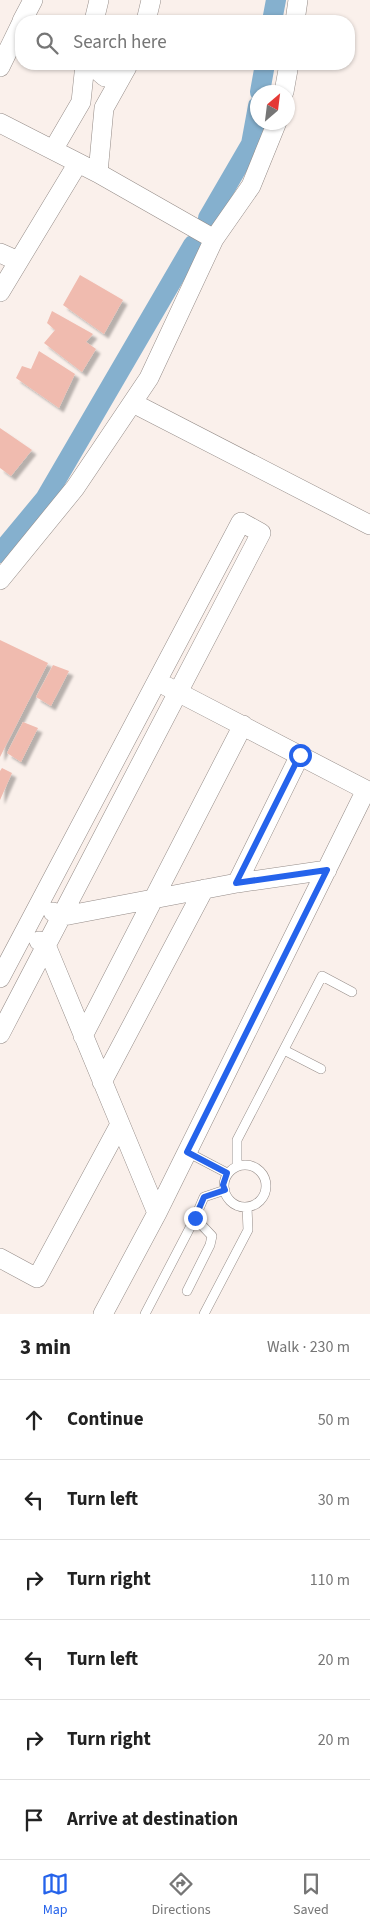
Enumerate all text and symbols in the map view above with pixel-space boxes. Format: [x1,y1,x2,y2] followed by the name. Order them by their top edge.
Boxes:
[15,15,355,70] search box
[33,29,61,57] icon: search
[73,29,167,56] text: Search here
[250,85,295,130] north arrow
[289,744,312,767] route start
[184,1207,207,1230] route end
[20,1332,71,1362] text: 3 min
[267,1336,350,1358] text: Walk · 230 m
[20,1406,48,1434] icon: ahead
[67,1406,144,1433] text: Continue
[318,1409,350,1431] text: 50 m
[20,1486,48,1514] icon: left
[67,1486,138,1513] text: Turn left
[318,1489,350,1511] text: 30 m
[20,1566,48,1594] icon: right
[67,1566,151,1593] text: Turn right
[310,1569,350,1591] text: 110 m
[20,1646,48,1674] icon: left
[67,1646,138,1673] text: Turn left
[318,1649,350,1671] text: 20 m
[20,1726,48,1754] icon: right
[67,1726,151,1753] text: Turn right
[318,1729,350,1751] text: 20 m
[20,1806,48,1834] icon: arrive
[67,1806,238,1833] text: Arrive at destination
[41,1870,69,1920] tab: Map
[151,1870,211,1920] tab: Directions
[293,1870,329,1920] tab: Saved

